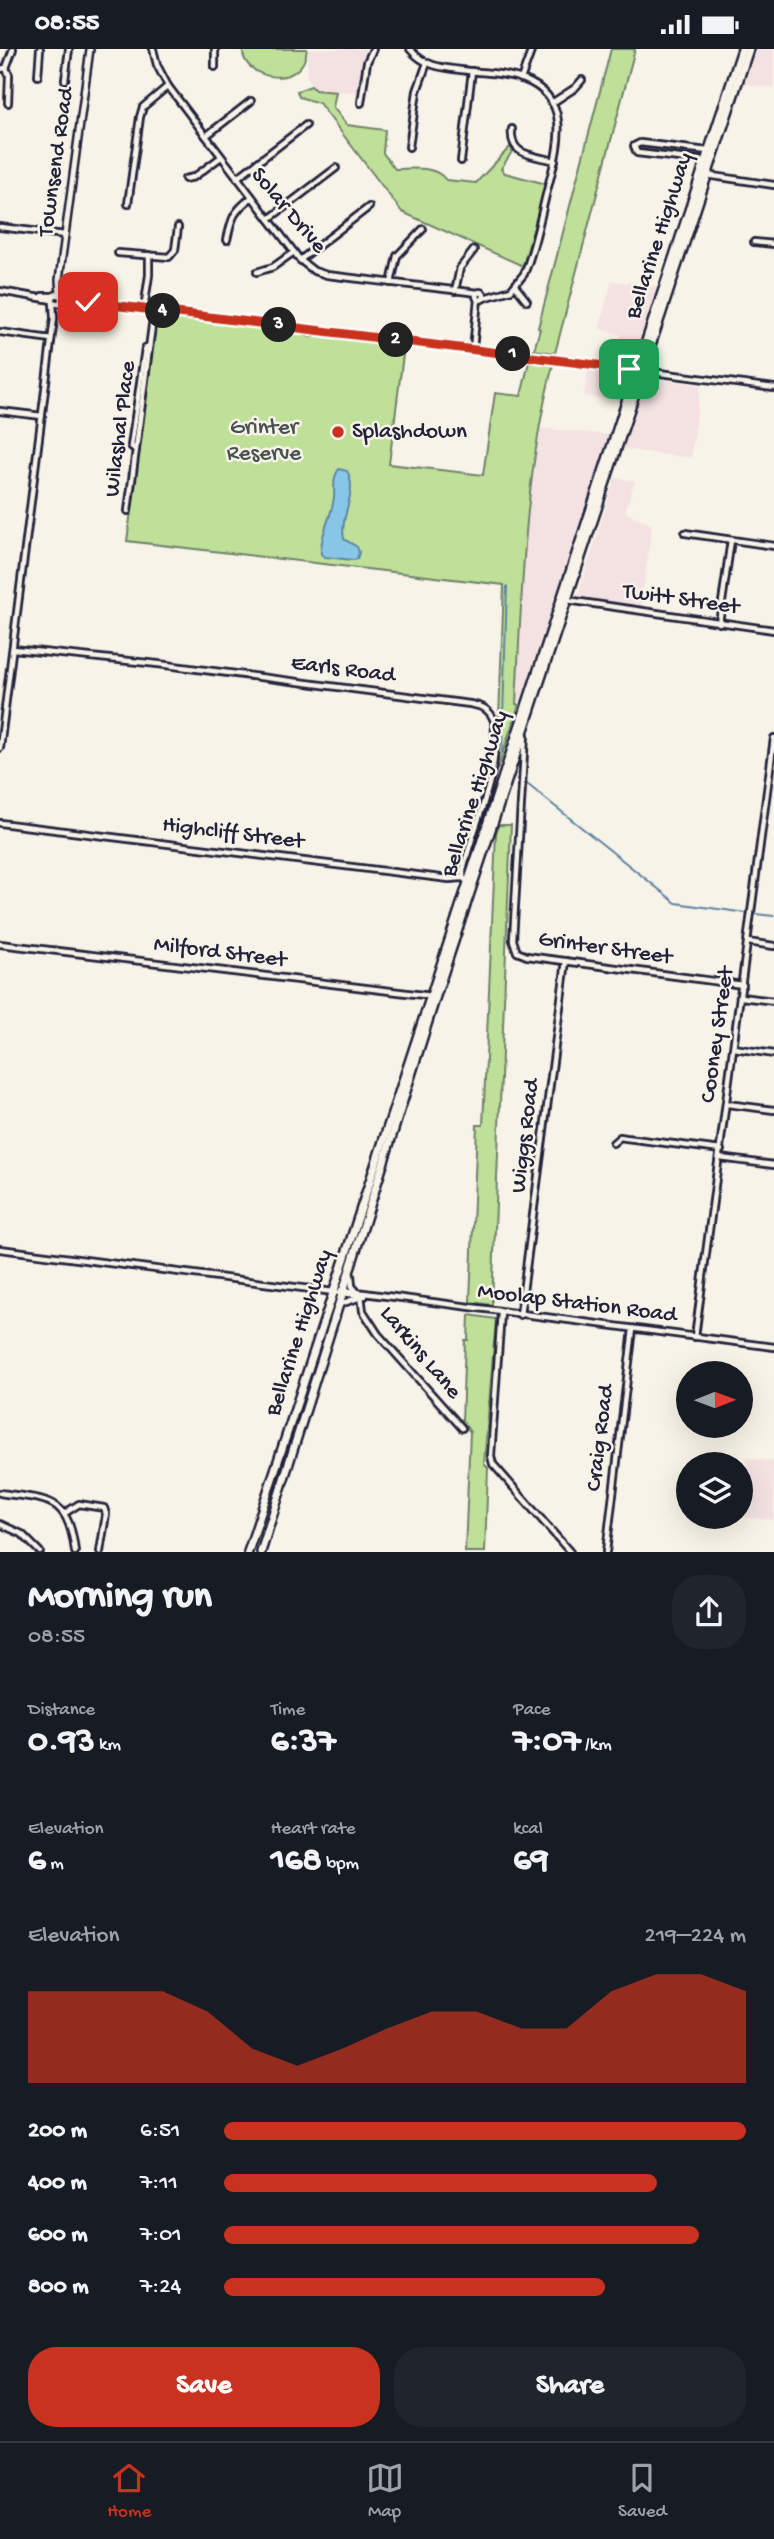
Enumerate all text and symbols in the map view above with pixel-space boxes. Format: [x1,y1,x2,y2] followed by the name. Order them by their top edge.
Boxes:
[35,9,100,40] text: 08:55
[33,84,81,240] street label: Townsend Road
[620,149,700,324] street label: Bellarine Highway
[244,162,333,260] street label: Solar Drive
[58,272,118,332] pin
[69,283,107,321] icon: check
[146,293,180,329] pin: 4
[158,299,167,322] text: 4
[262,307,296,343] pin: 3
[274,313,283,336] text: 3
[378,323,414,357] pin: 2
[391,328,400,351] text: 2
[496,337,530,371] pin: 1
[599,339,659,399] pin
[509,342,516,365] text: 1
[610,350,648,388] icon: arrive
[99,358,143,498] street label: Wilashal Place
[227,415,302,468] park label: Grinter Reserve
[352,419,467,446] place label: Splashdown
[330,424,346,440] marker: Splashdown
[619,578,743,622] street label: Twitt Street
[290,650,398,690] street label: Earls Road
[436,707,516,882] street label: Bellarine Highway
[161,812,307,856] street label: Highcliff Street
[536,926,675,972] street label: Grinter Street
[152,931,289,975] street label: Milford Street
[695,964,741,1105] street label: Cooney Street
[506,1076,547,1195] street label: Wiggs Road
[260,1246,340,1421] street label: Bellarine Highway
[476,1278,680,1330] street label: Moolap Station Road
[373,1301,468,1406] street label: Larkins Lane
[676,1361,752,1439] north arrow
[676,1361,753,1529] map controls
[581,1382,621,1493] street label: Craig Road
[676,1452,753,1529] button: layers
[672,1575,746,1649] button: share
[28,1576,212,1620] text: Morning run
[28,1624,85,1651] text: 08:55
[28,1699,95,1722] text: Distance
[271,1699,305,1722] text: Time
[513,1699,551,1722] text: Pace
[28,1722,95,1763] text: 0.93
[271,1722,336,1763] text: 6:37
[513,1722,581,1763] text: 7:07
[95,1734,121,1757] text: km
[581,1734,612,1757] text: /km
[28,1818,104,1841] text: Elevation
[271,1818,356,1841] text: Heart rate
[513,1818,543,1841] text: kcal
[28,1841,46,1882] text: 6
[271,1841,322,1882] text: 168
[513,1841,549,1882] text: 69
[46,1853,64,1876] text: m
[322,1853,359,1876] text: bpm
[28,1923,119,1950] text: Elevation
[645,1923,746,1950] text: 219–224 m
[28,2118,87,2145] text: 200 m
[140,2118,180,2145] text: 6:51
[28,2170,87,2197] text: 400 m
[140,2170,178,2197] text: 7:11
[28,2222,88,2249] text: 600 m
[140,2222,182,2249] text: 7:01
[28,2274,89,2301] text: 800 m
[140,2274,181,2301] text: 7:24
[28,2347,380,2427] button: Save
[394,2347,746,2427] button: Share
[107,2459,151,2524] tab: Home
[366,2459,404,2524] tab: Map
[618,2459,667,2524] tab: Saved

